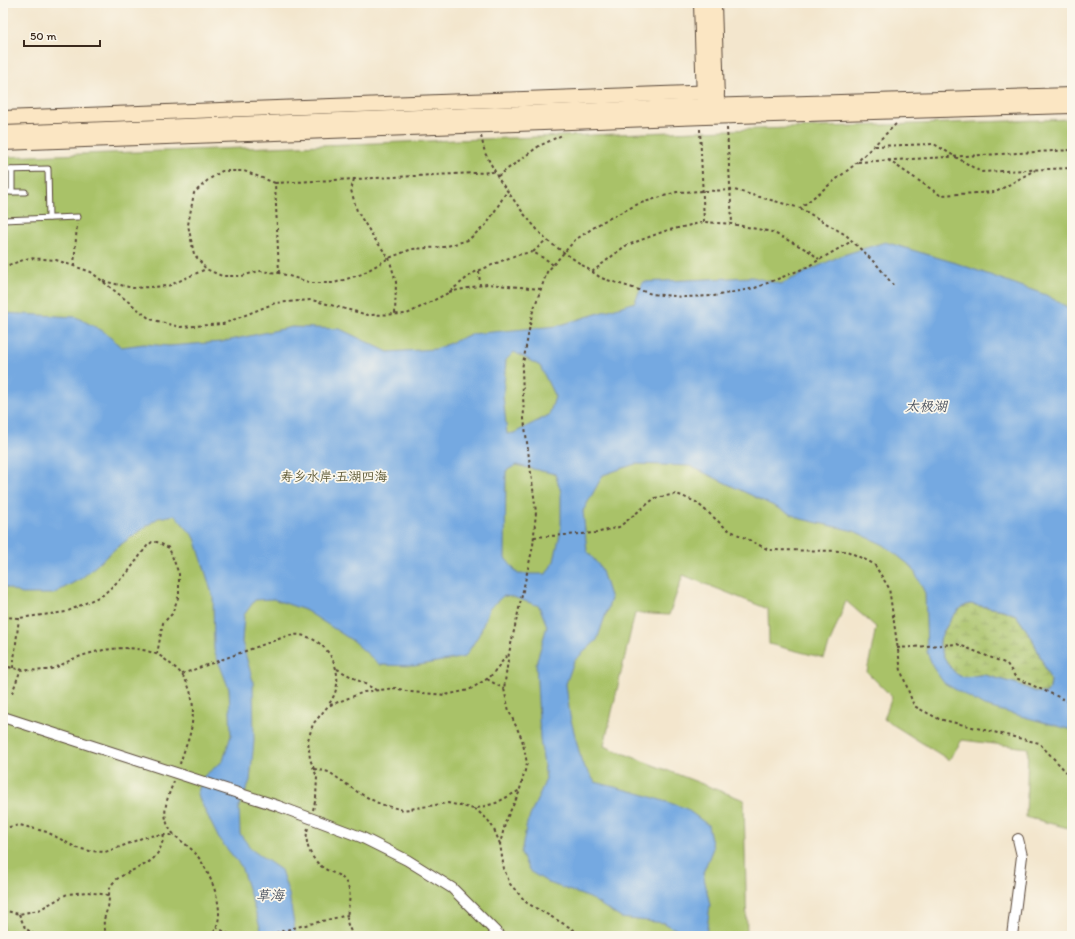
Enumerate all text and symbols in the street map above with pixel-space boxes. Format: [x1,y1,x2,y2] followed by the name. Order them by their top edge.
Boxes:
[24,22,100,48] scale bar
[30,29,56,43] text: 50 m
[905,398,949,415] water label: 太极湖
[280,469,388,484] park label: 寿乡水岸·五湖四海
[256,887,285,904] water label: 草海

